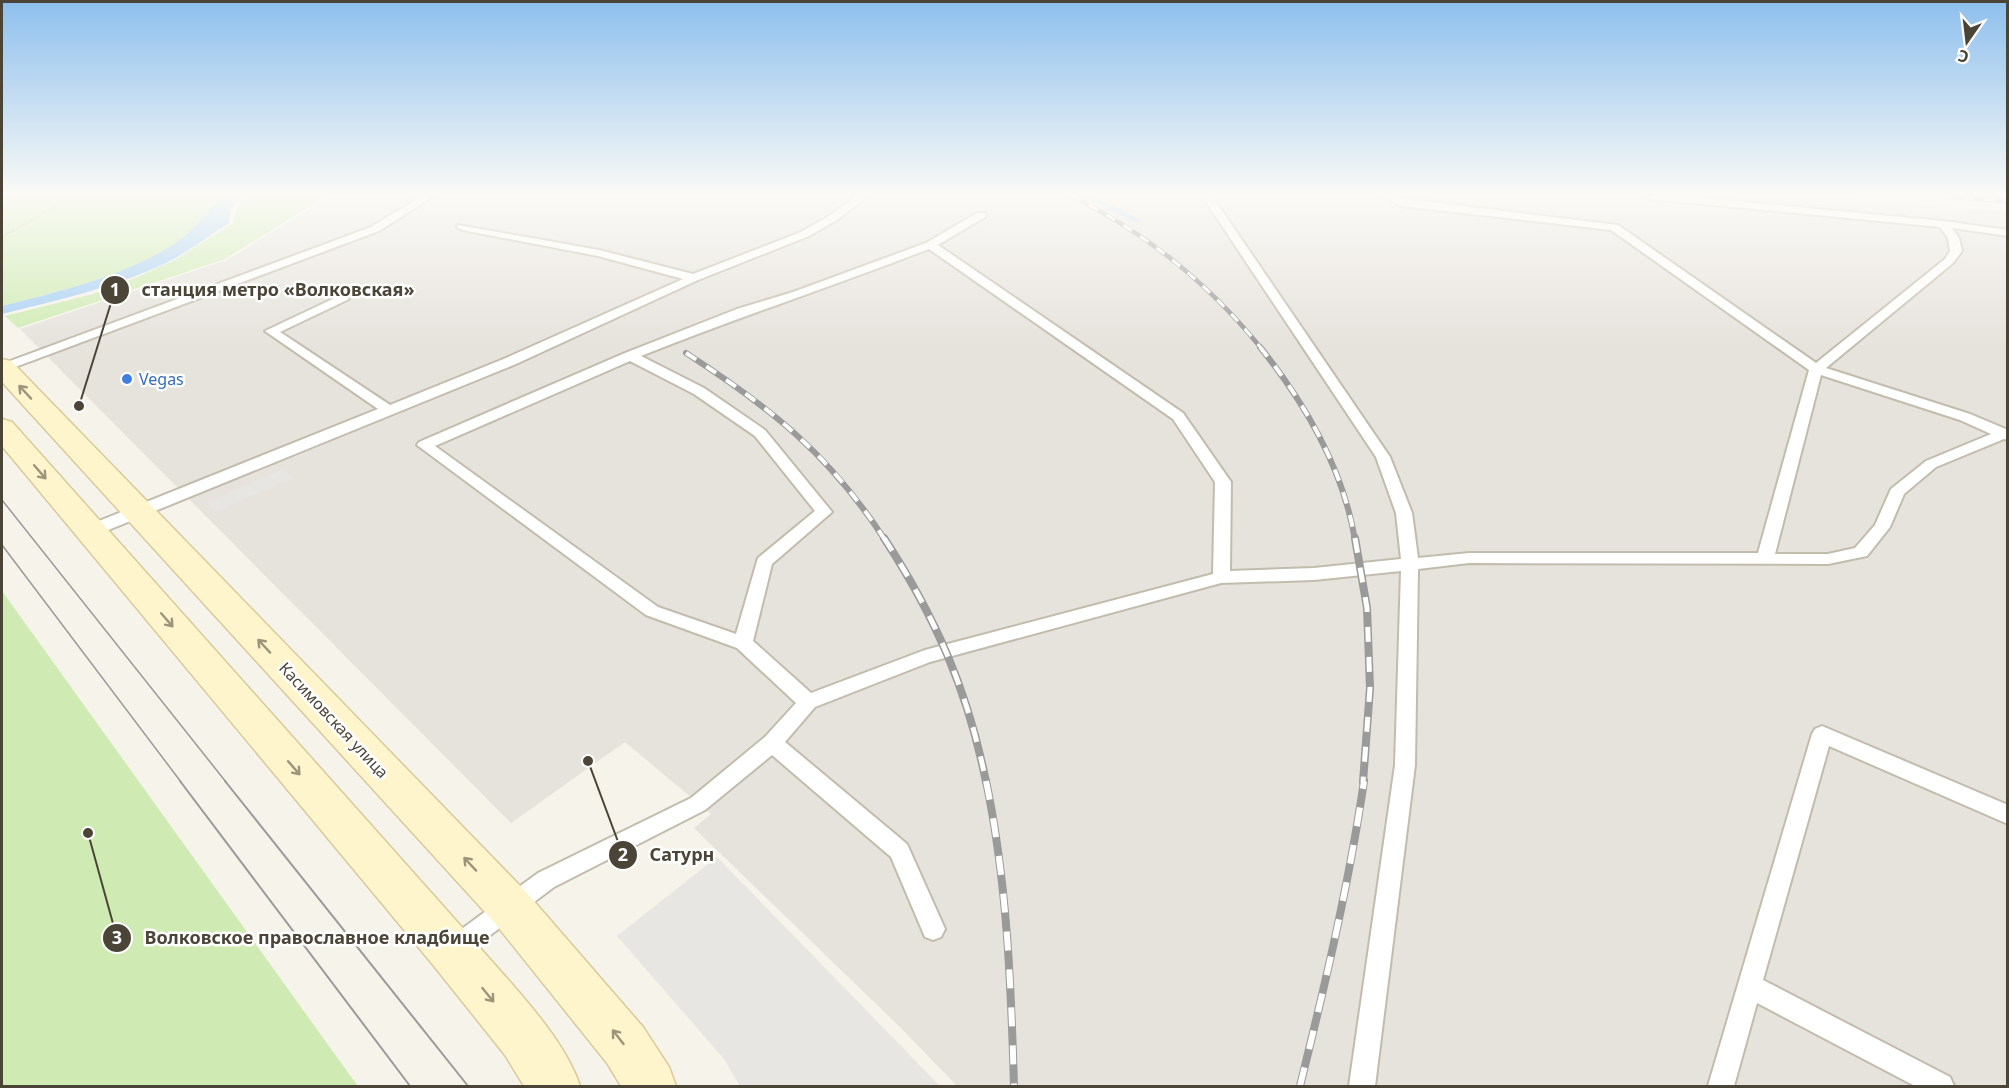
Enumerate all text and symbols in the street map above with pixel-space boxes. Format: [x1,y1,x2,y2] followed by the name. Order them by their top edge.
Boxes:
[1937,12,1997,72] north arrow
[1956,45,1971,68] text: С
[100,272,427,308] callout: станция метро «Волковская»
[110,277,120,301] text: 1
[141,277,415,301] text: станция метро «Волковская»
[139,368,184,390] place label: Vegas
[120,372,134,386] marker: Vegas
[18,384,32,399] one-way arrow
[33,465,47,480] one-way arrow
[160,612,174,627] one-way arrow
[258,639,272,654] one-way arrow
[274,657,394,783] street label: Касимовская улица
[287,760,301,775] one-way arrow
[608,837,727,873] callout: Сатурн
[618,842,628,866] text: 2
[650,842,714,866] text: Сатурн
[463,857,477,872] one-way arrow
[102,920,501,956] callout: Волковское православное кладбище
[112,925,122,949] text: 3
[144,925,490,949] text: Волковское православное кладбище
[481,987,495,1002] one-way arrow
[612,1030,625,1046] one-way arrow

